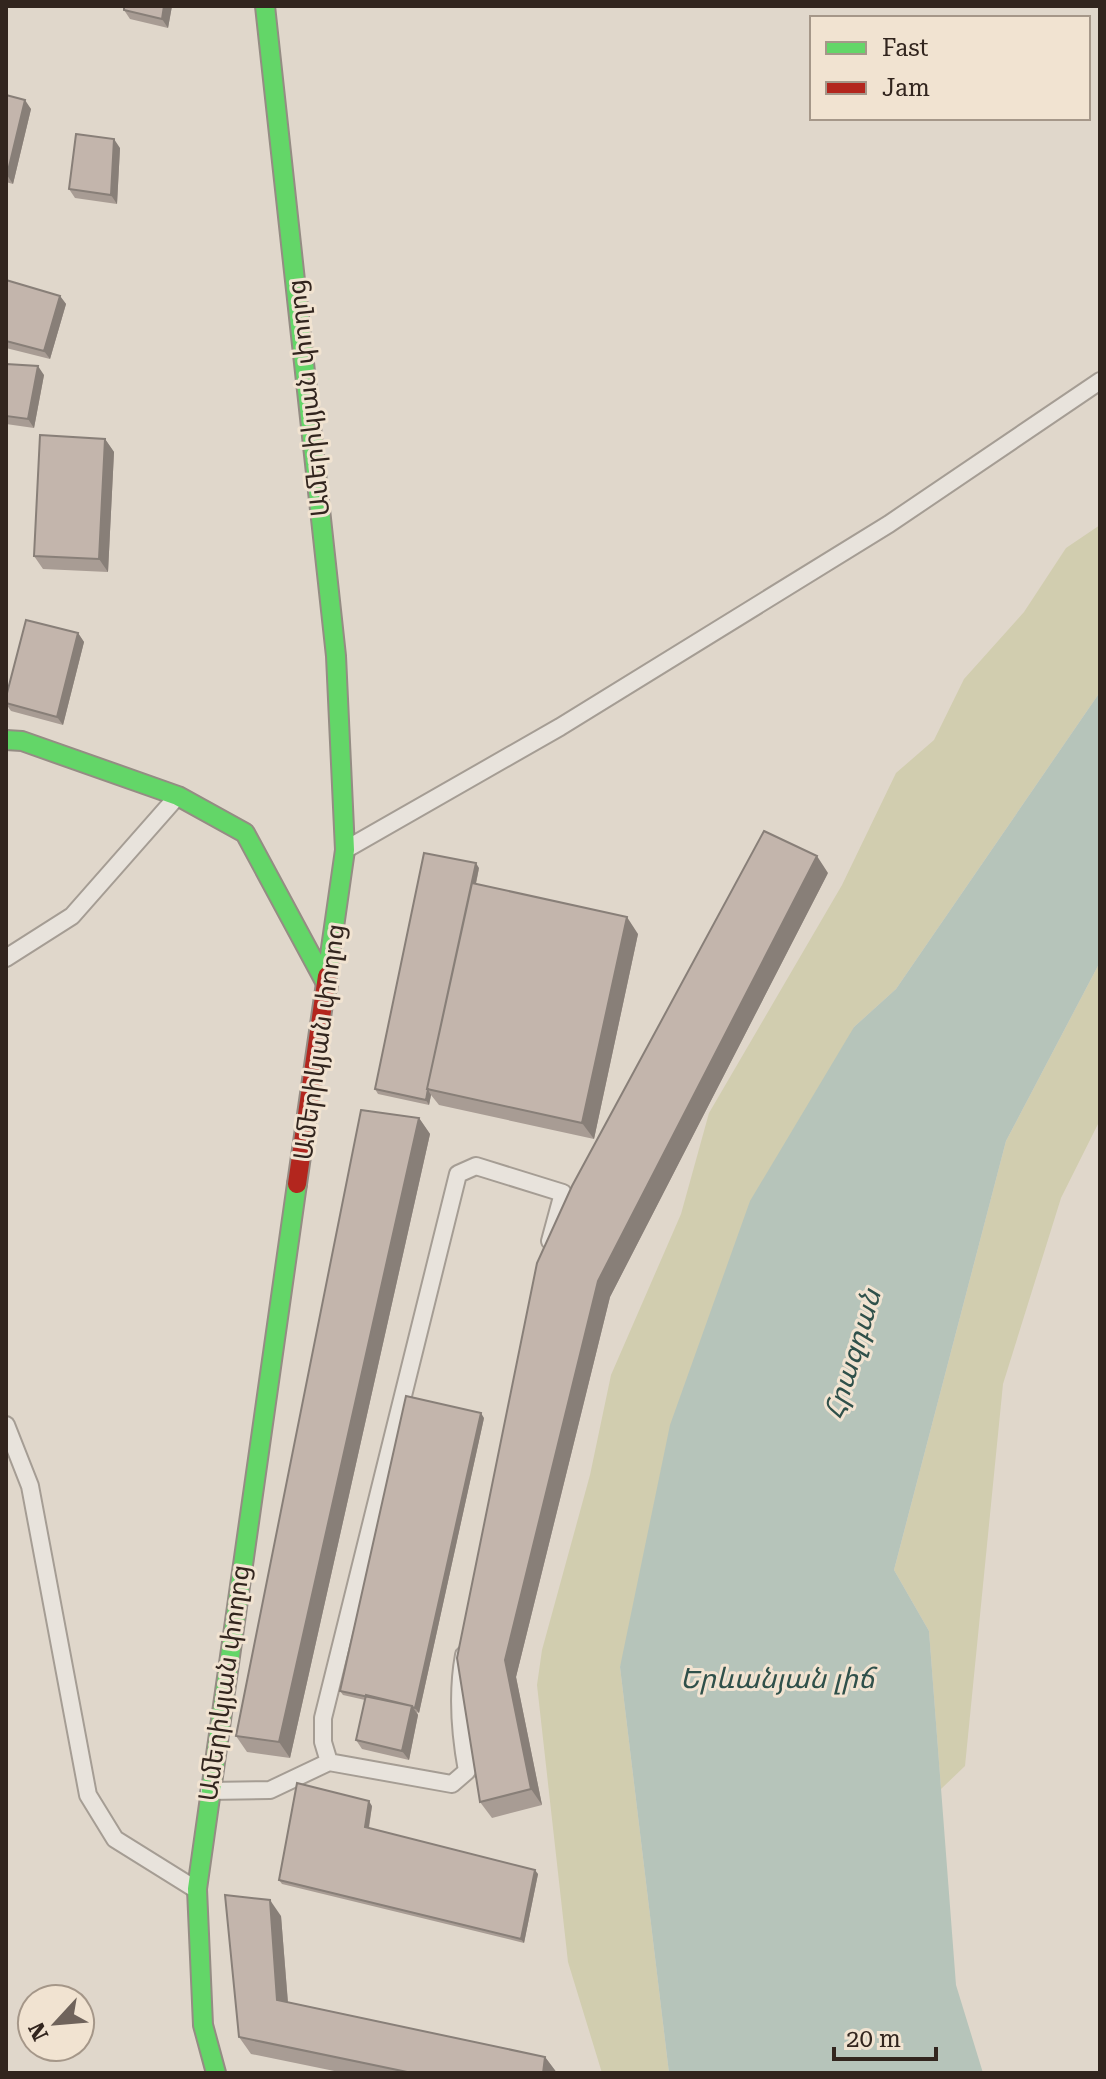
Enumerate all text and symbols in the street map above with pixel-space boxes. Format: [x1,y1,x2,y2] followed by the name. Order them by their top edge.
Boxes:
[810,16,1090,120] legend
[882,34,929,62] text: Fast
[882,74,930,102] text: Jam
[281,278,335,518] street label: Ամերիկյան փողոց
[288,922,350,1162] street label: Ամերիկյան փողոց
[817,1284,888,1423] water label: Հրազդան
[193,1563,255,1803] street label: Ամերիկյան փողոց
[680,1662,878,1695] water label: Երևանյան լիճ
[16,1983,96,2063] north arrow
[834,2011,936,2061] scale bar
[24,2018,53,2045] text: N
[846,2025,901,2053] text: 20 m

